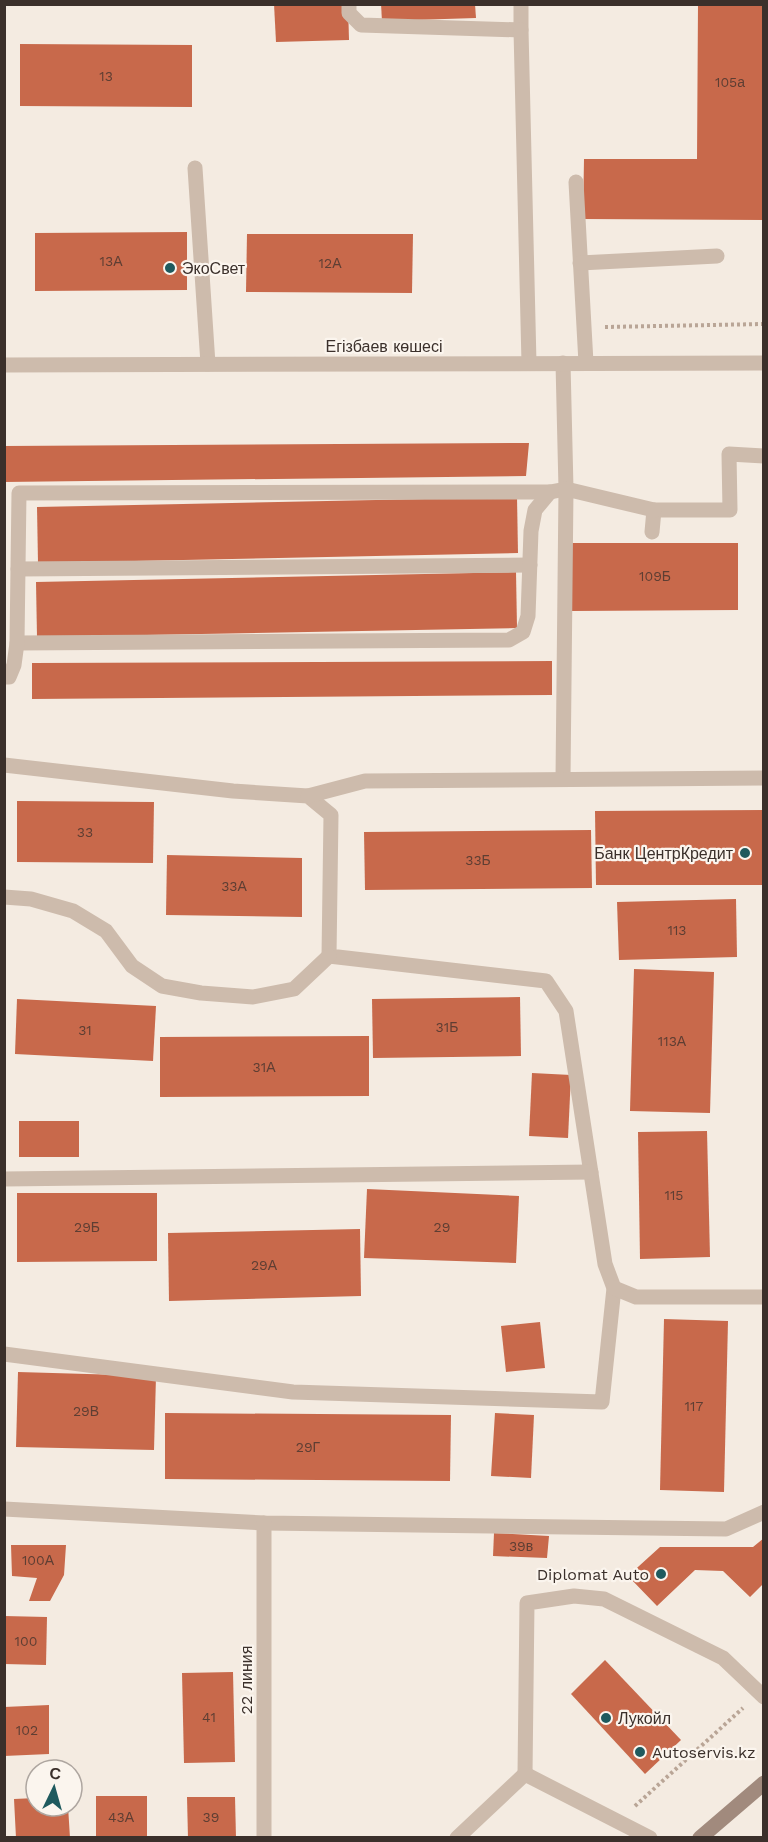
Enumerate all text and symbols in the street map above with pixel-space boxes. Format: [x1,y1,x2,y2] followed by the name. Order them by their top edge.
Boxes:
[99,68,113,84] house number: 13
[715,74,745,90] house number: 105а
[100,253,123,269] house number: 13А
[319,255,342,271] house number: 12А
[182,259,246,278] place label: ЭкоСвет
[163,261,177,275] marker: ЭкоСвет
[326,337,442,356] street label: Егізбаев көшесі
[639,568,671,584] house number: 109Б
[77,824,93,840] house number: 33
[594,844,734,863] place label: Банк ЦентрКредит
[738,846,752,860] marker: Банк ЦентрКредит
[465,852,491,868] house number: 33Б
[221,878,247,894] house number: 33А
[667,922,687,938] house number: 113
[436,1019,458,1035] house number: 31Б
[78,1022,92,1038] house number: 31
[658,1033,687,1049] house number: 113А
[253,1059,276,1075] house number: 31А
[664,1187,684,1203] house number: 115
[74,1219,100,1235] house number: 29Б
[434,1219,450,1235] house number: 29
[251,1257,278,1273] house number: 29А
[685,1398,704,1414] house number: 117
[73,1403,99,1419] house number: 29В
[296,1439,321,1455] house number: 29Г
[509,1538,533,1554] house number: 39в
[22,1552,55,1568] house number: 100А
[537,1565,649,1584] place label: Diplomat Auto
[654,1567,668,1581] marker: Diplomat Auto
[15,1633,37,1649] house number: 100
[237,1646,256,1714] street label: 22 линия
[202,1709,216,1725] house number: 41
[618,1709,671,1728] place label: Лукойл
[599,1711,613,1725] marker: Лукойл
[16,1722,38,1738] house number: 102
[652,1743,756,1762] place label: Autoservis.kz
[633,1745,647,1759] marker: Autoservis.kz
[24,1758,84,1818] north arrow
[49,1764,62,1784] text: С
[108,1809,135,1825] house number: 43А
[203,1809,219,1825] house number: 39

